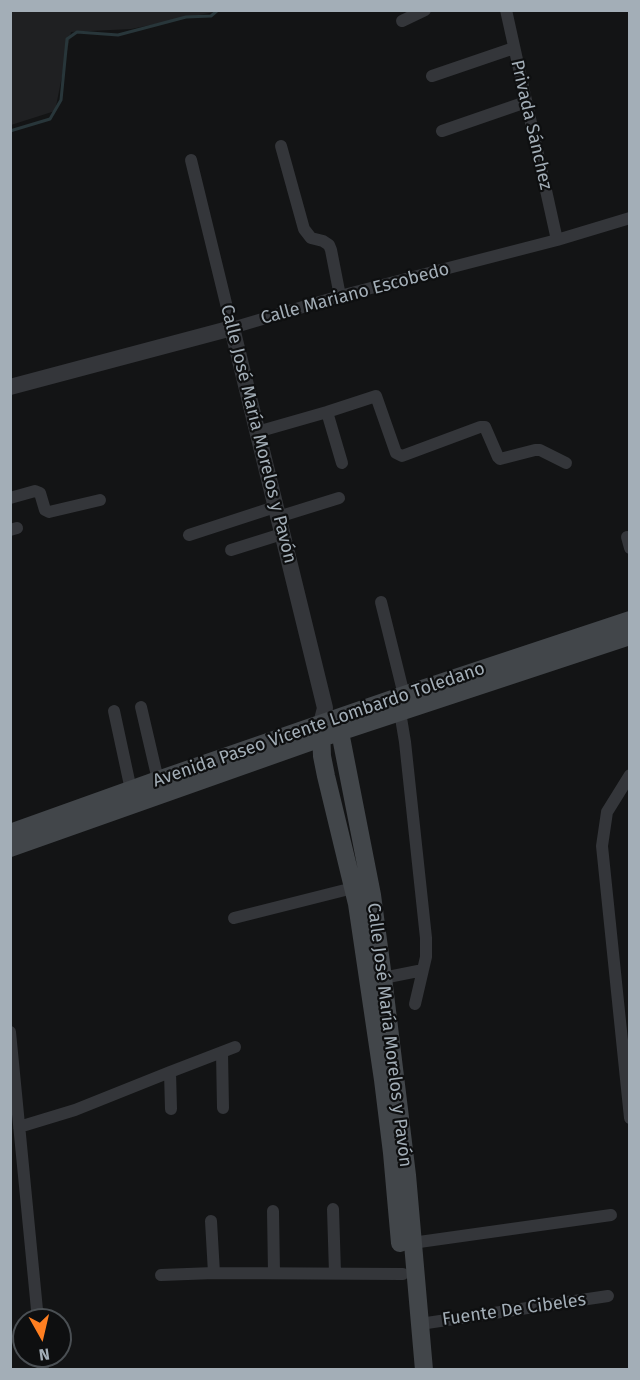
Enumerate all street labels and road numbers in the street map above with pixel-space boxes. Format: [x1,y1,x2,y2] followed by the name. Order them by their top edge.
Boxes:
[506,58,556,192] street label: Privada Sánchez
[258,258,452,330] street label: Calle Mariano Escobedo
[215,302,301,566] street label: Calle José María Morelos y Pavón
[150,658,488,792] street label: Avenida Paseo Vicente Lombardo Toledano
[362,902,416,1168] street label: Calle José María Morelos y Pavón
[441,1289,587,1331] street label: Fuente De Cibeles

